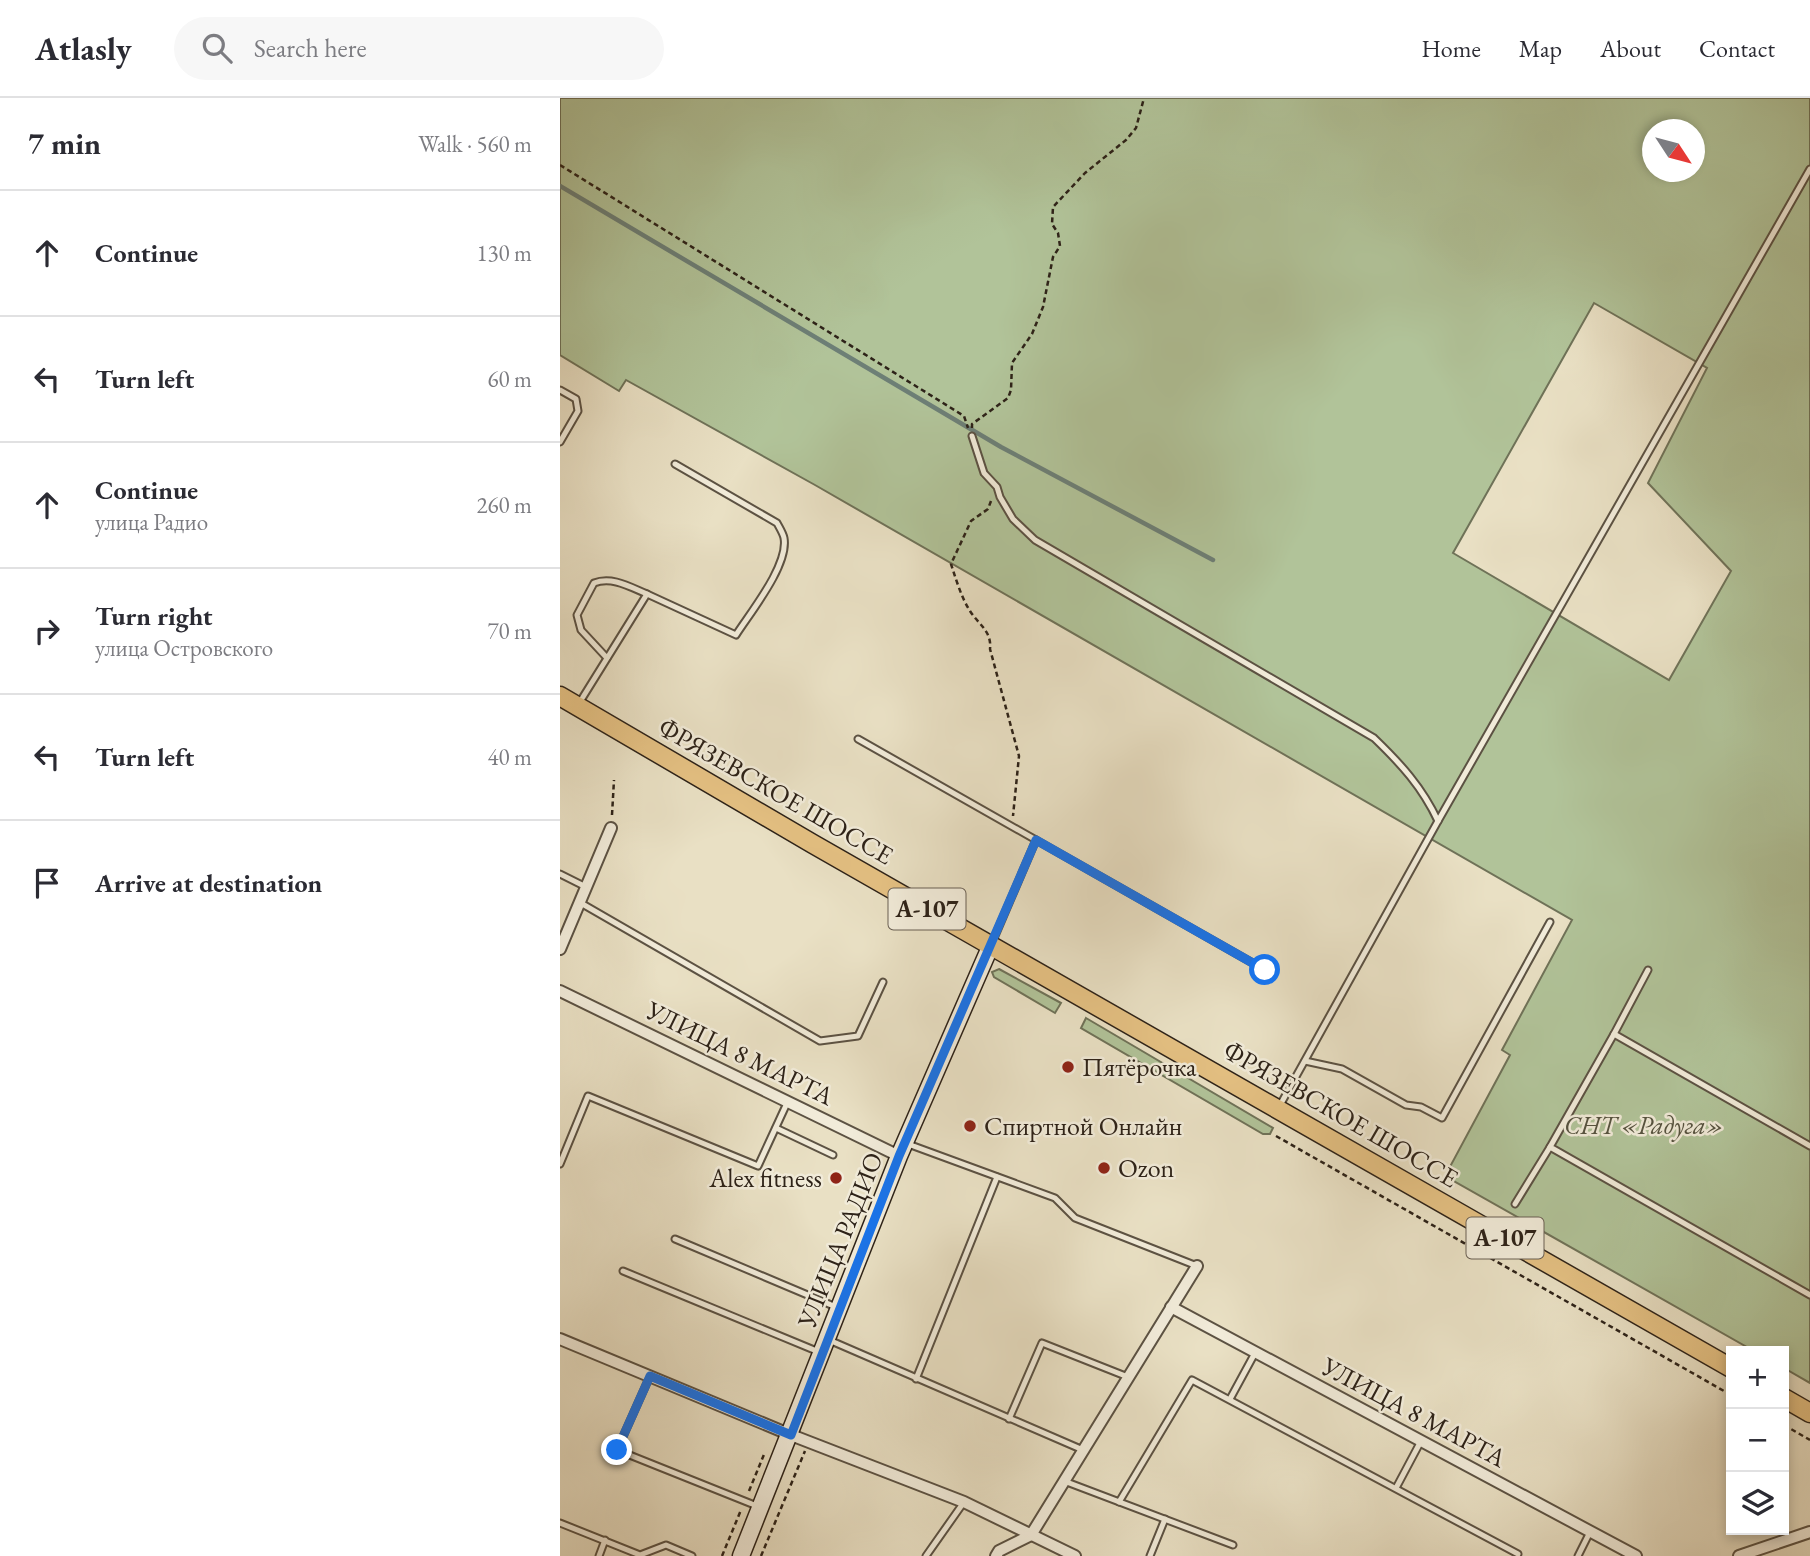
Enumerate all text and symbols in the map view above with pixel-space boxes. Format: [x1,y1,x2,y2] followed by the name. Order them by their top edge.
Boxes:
[174,17,664,80] search box
[35,27,132,70] text: Atlasly
[198,29,236,67] icon: search
[254,31,367,65] text: Search here
[1421,33,1481,64] text: Home
[1519,33,1562,64] text: Map
[1600,33,1661,64] text: About
[1699,33,1775,64] text: Contact
[1642,119,1705,182] north arrow
[28,124,101,163] text: 7 min
[418,129,532,159] text: Walk · 560 m
[28,234,66,272] icon: ahead
[95,236,198,270] text: Continue
[476,238,532,268] text: 130 m
[28,360,66,398] icon: left
[95,362,194,396] text: Turn left
[487,364,532,394] text: 60 m
[95,473,198,507] text: Continue
[28,486,66,524] icon: ahead
[476,490,532,520] text: 260 m
[95,507,208,537] text: улица Радио
[95,599,213,633] text: Turn right
[28,612,66,650] icon: right
[487,616,532,646] text: 70 m
[95,633,273,663] text: улица Островского
[652,710,900,872] street label: ФРЯЗЕВСКОЕ ШОССЕ
[28,738,66,776] icon: left
[95,740,194,774] text: Turn left
[487,742,532,772] text: 40 m
[28,864,66,902] icon: arrive
[95,866,322,900] text: Arrive at destination
[888,888,966,930] road number: А-107
[1249,954,1280,985] route start
[640,993,840,1113] street label: УЛИЦА 8 МАРТА
[1217,1033,1465,1195] street label: ФРЯЗЕВСКОЕ ШОССЕ
[1082,1050,1197,1084] place label: Пятёрочка
[1060,1059,1076,1075] marker: Пятёрочка
[1564,1108,1724,1142] park label: СНТ «Радуга»
[984,1109,1182,1143] place label: Спиртной Онлайн
[962,1118,978,1134] marker: Спиртной Онлайн
[789,1147,891,1334] street label: УЛИЦА РАДИО
[1118,1151,1175,1185] place label: Ozon
[1096,1160,1112,1176] marker: Ozon
[708,1161,822,1195] place label: Alex fitness
[828,1170,844,1186] marker: Alex fitness
[1466,1218,1544,1258] road number: А-107
[1726,1346,1789,1535] map controls
[1726,1346,1789,1409] button: +
[1315,1349,1513,1475] street label: УЛИЦА 8 МАРТА
[1726,1409,1789,1472] button: −
[601,1434,632,1465] route end
[1726,1472,1789,1535] button: layers

